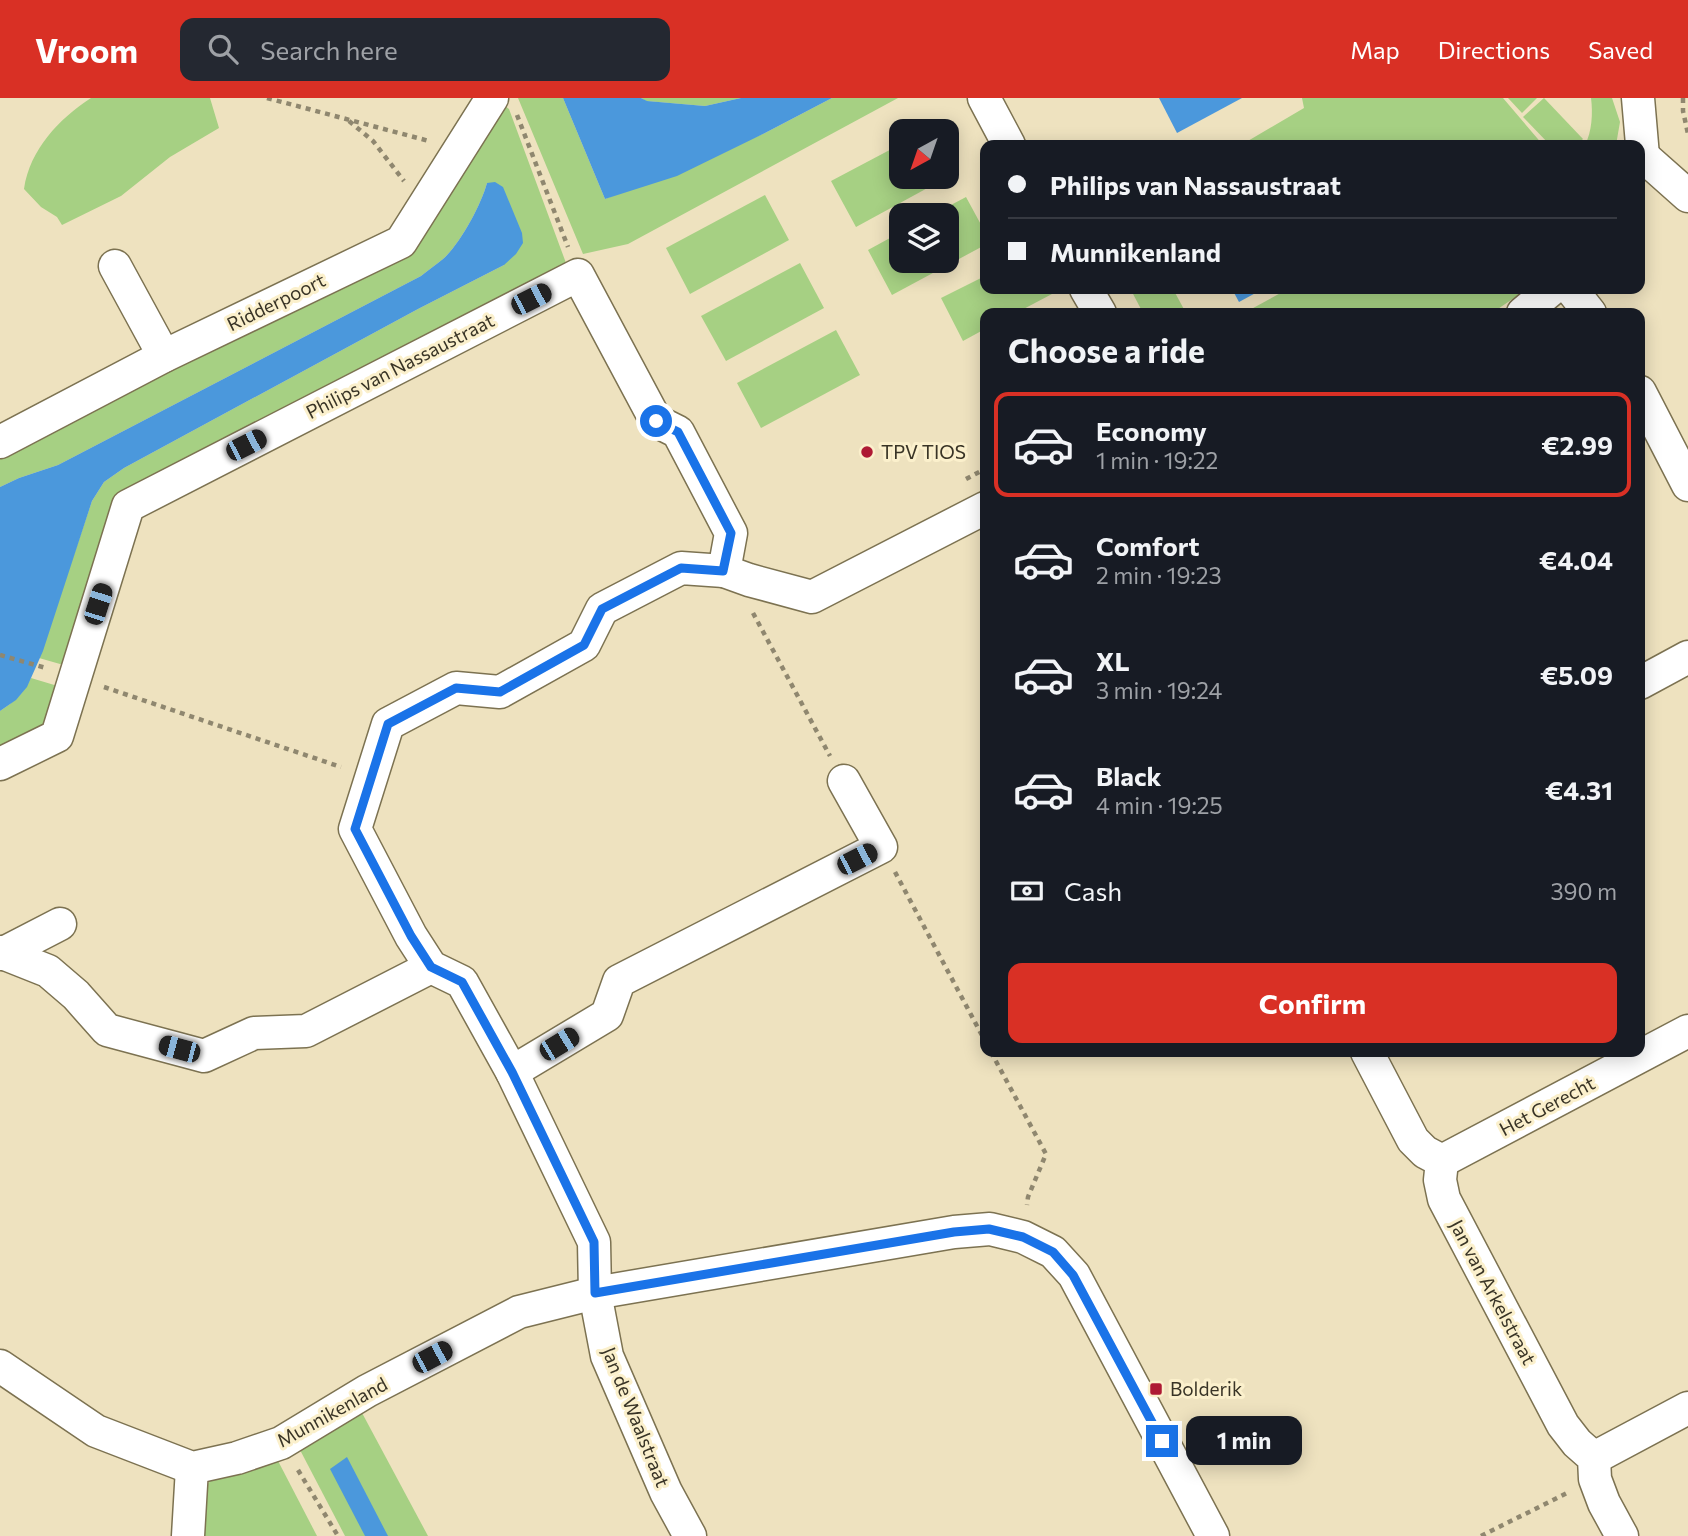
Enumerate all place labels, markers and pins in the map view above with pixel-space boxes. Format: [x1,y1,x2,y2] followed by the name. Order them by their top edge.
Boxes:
[881,440,966,463] place label: TPV TIOS
[859,444,875,460] marker: TPV TIOS
[1170,1377,1242,1400] place label: Bolderik
[1148,1381,1164,1397] marker: Bolderik

